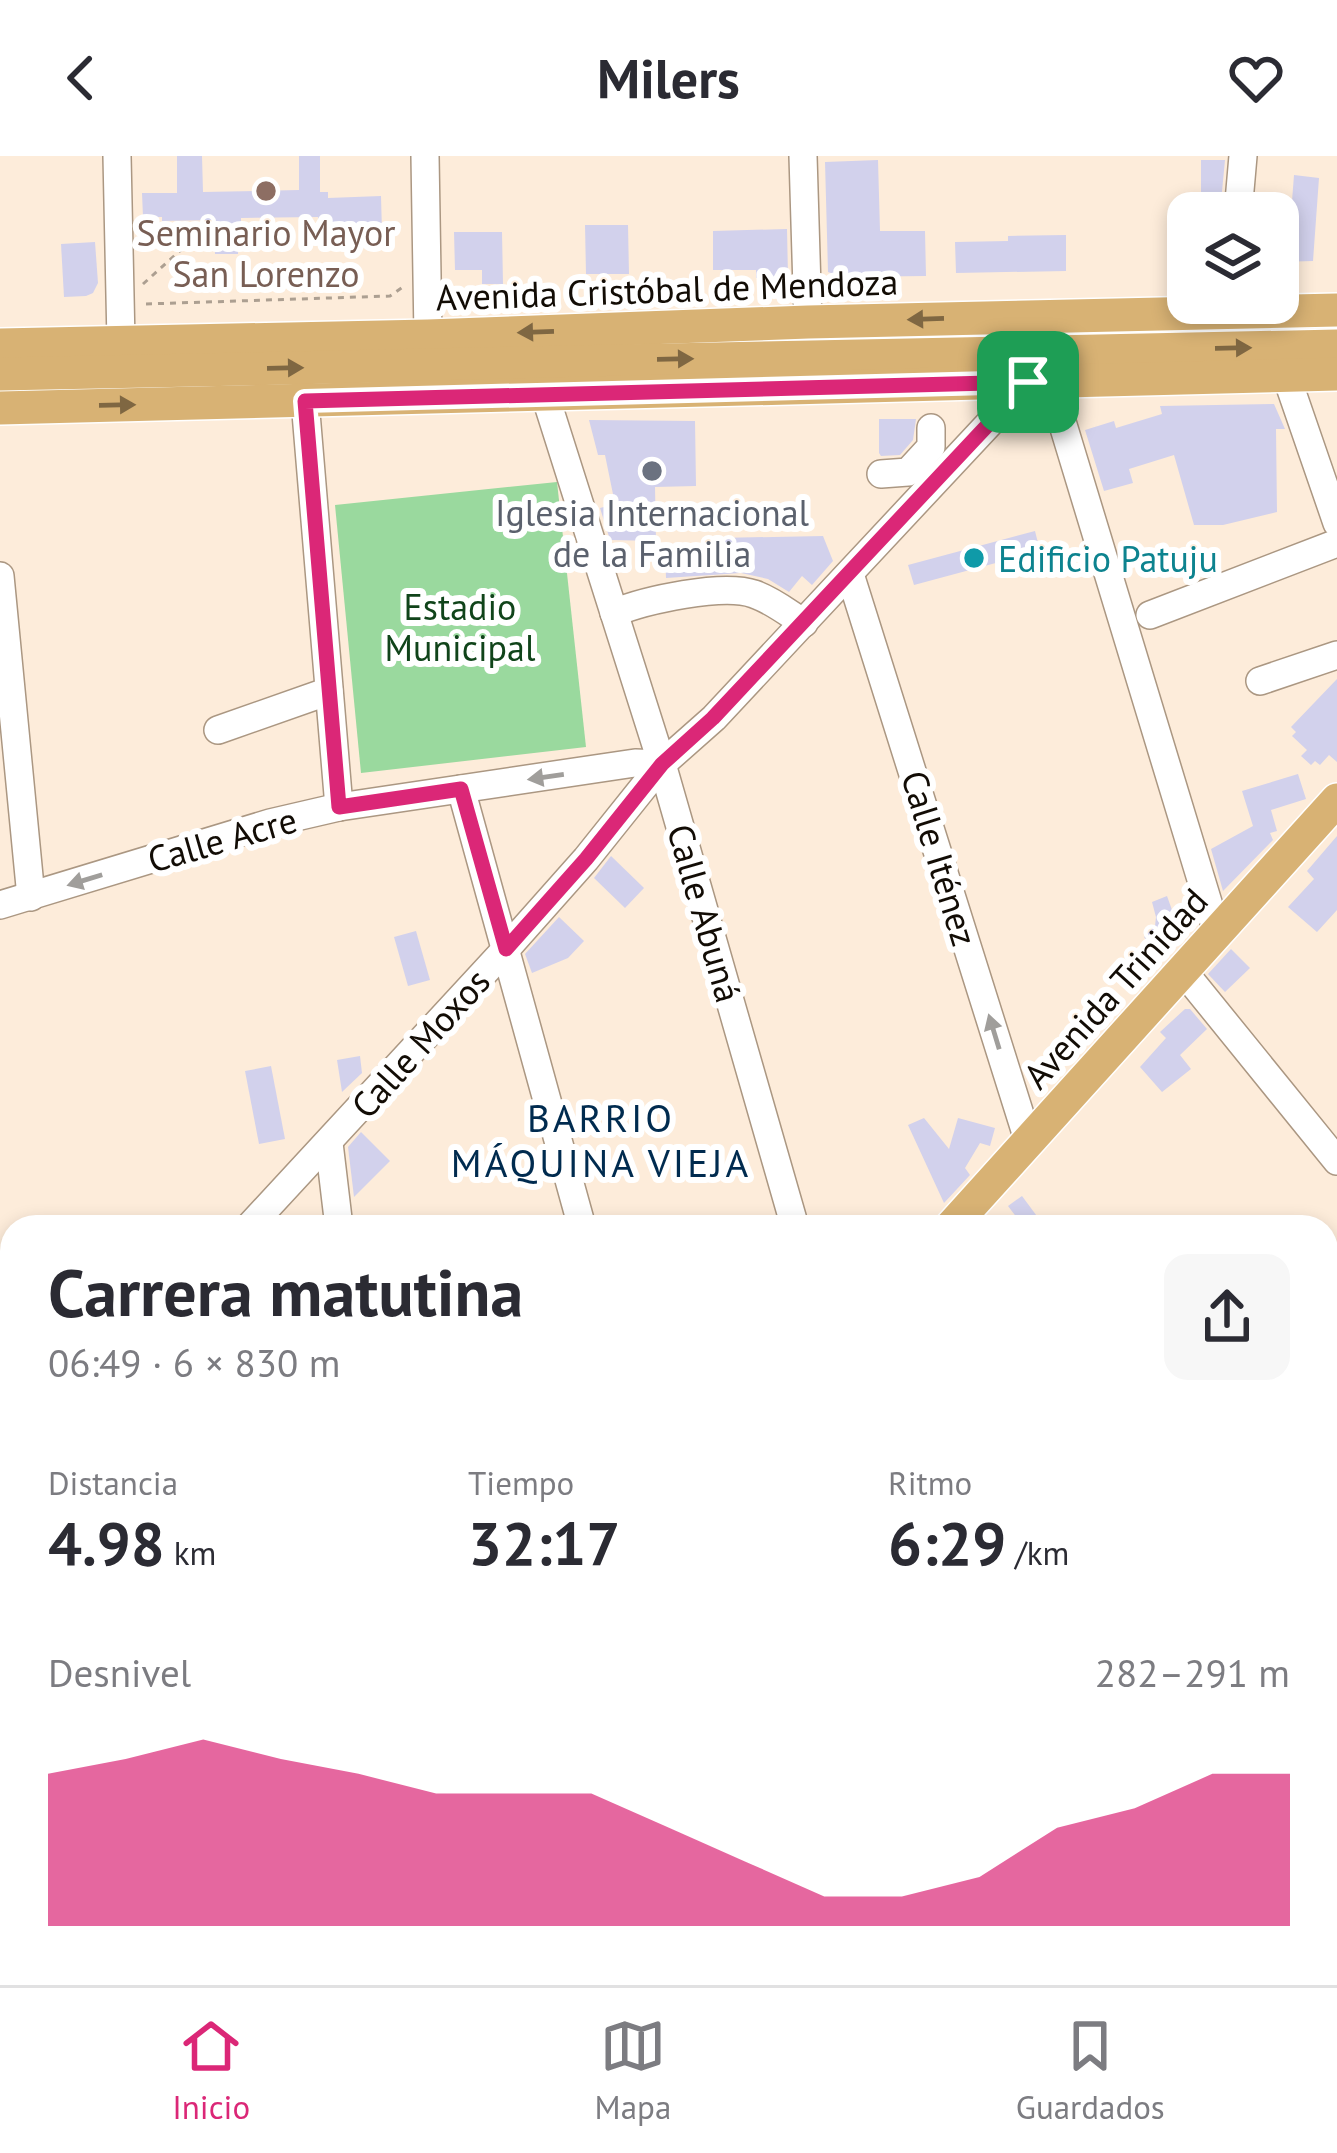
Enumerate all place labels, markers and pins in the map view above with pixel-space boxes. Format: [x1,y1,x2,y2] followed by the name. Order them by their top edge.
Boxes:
[253,178,279,204] marker: Seminario Mayor San Lorenzo
[137,209,395,297] place label: Seminario Mayor San Lorenzo
[977,331,1079,433] pin
[639,458,665,484] marker: Iglesia Internacional de la Familia
[495,489,810,577] place label: Iglesia Internacional de la Familia
[998,535,1218,582] place label: Edificio Patuju
[961,545,987,571] marker: Edificio Patuju

